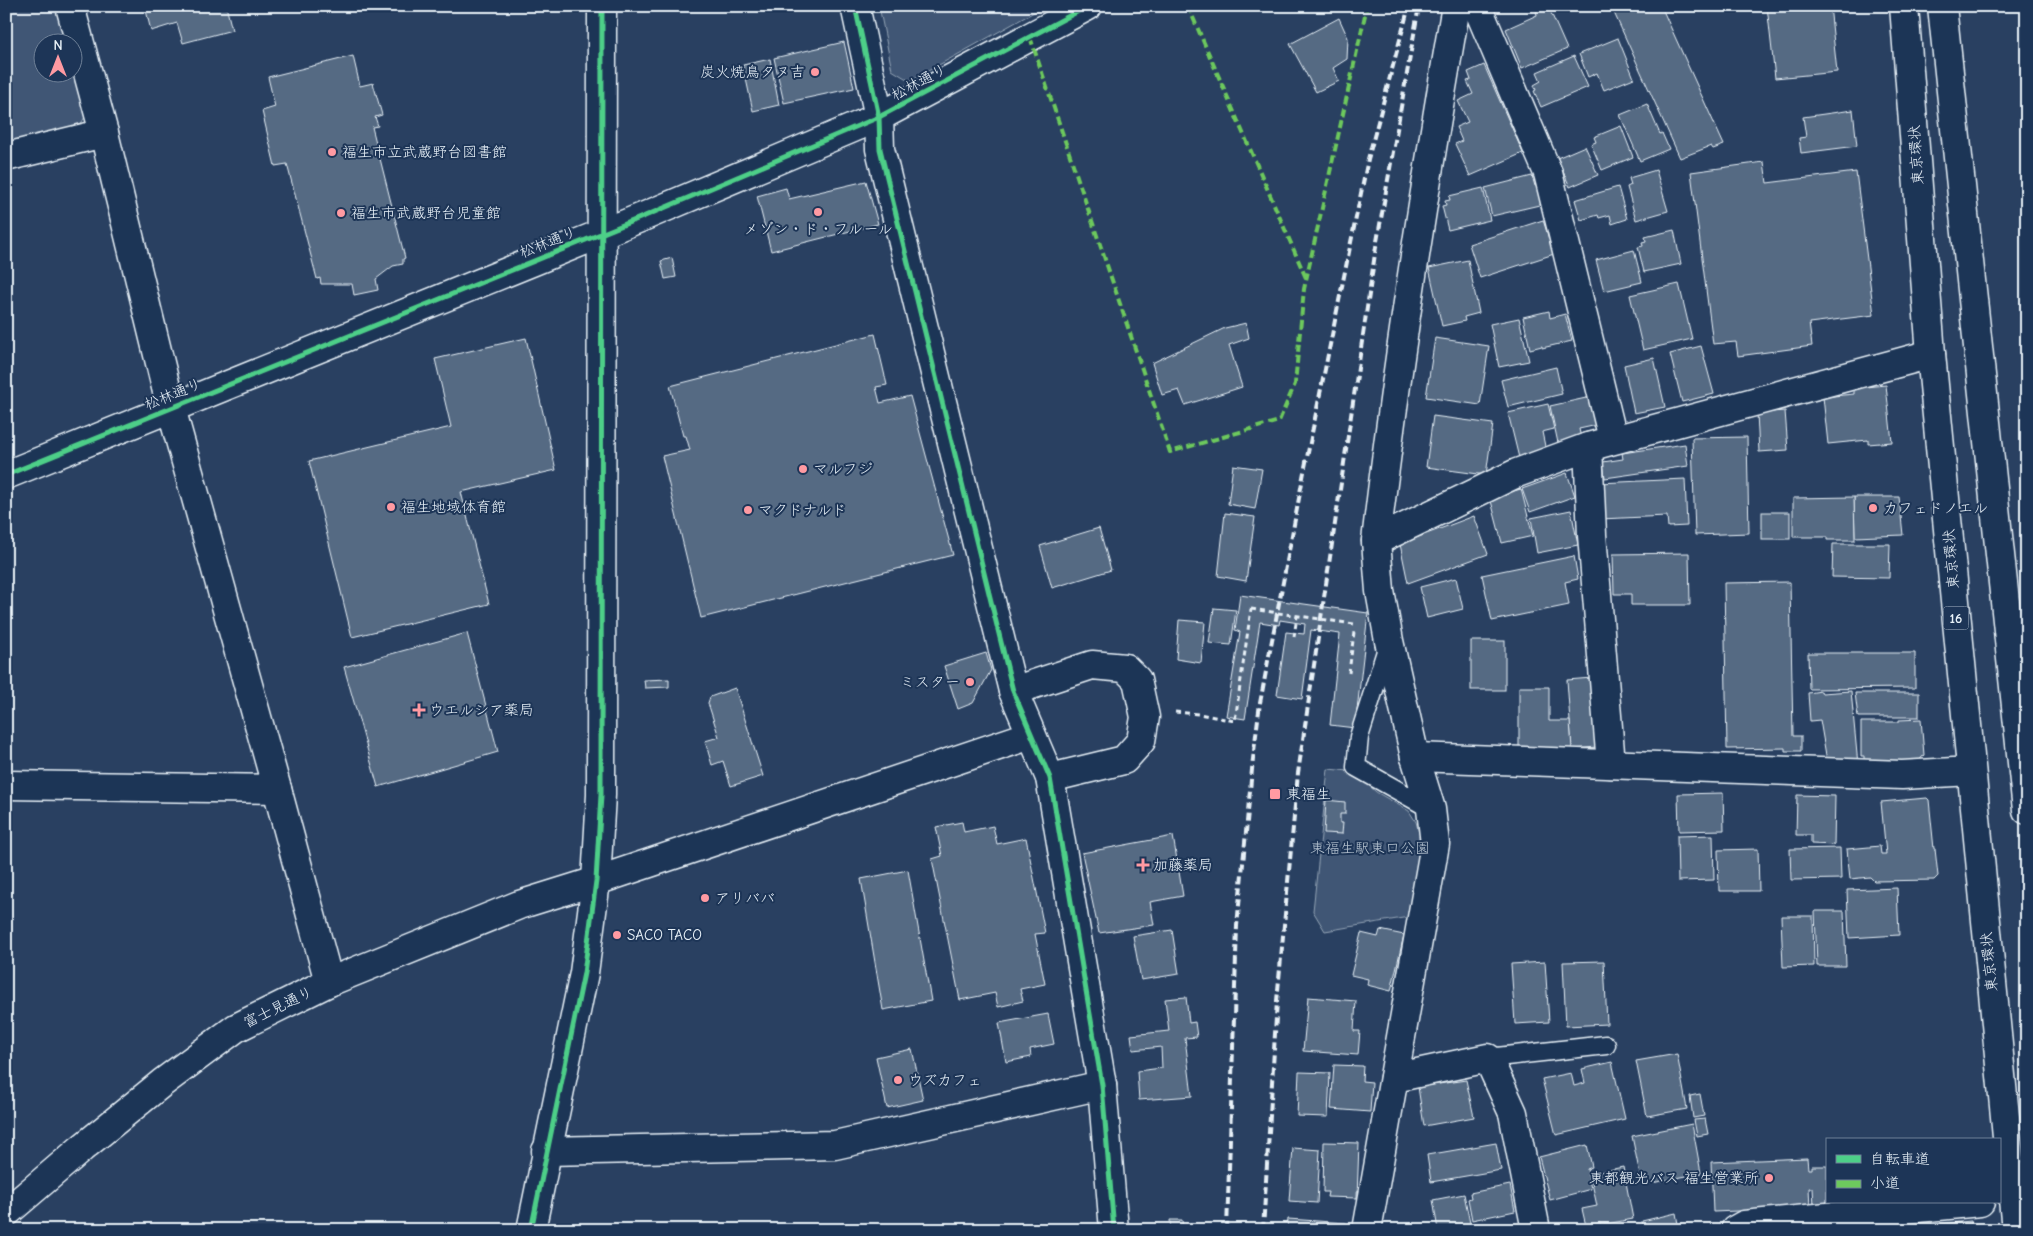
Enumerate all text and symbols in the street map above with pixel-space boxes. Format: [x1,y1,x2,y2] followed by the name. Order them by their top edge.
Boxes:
[32,32,82,82] north arrow
[53,37,63,54] text: N
[888,60,950,104] street label: 松林通り
[700,63,805,81] place label: 炭火焼鳥タヌ吉
[809,66,821,78] marker: 炭火焼鳥タヌ吉
[1905,124,1927,186] street label: 東京環状
[342,143,507,161] place label: 福生市立武蔵野台図書館
[326,146,338,158] marker: 福生市立武蔵野台図書館
[351,204,501,222] place label: 福生市武蔵野台児童館
[812,206,824,218] marker: メゾン・ド・フルール
[335,207,347,219] marker: 福生市武蔵野台児童館
[743,220,893,238] place label: メゾン・ド・フルール
[517,222,579,262] street label: 松林通り
[142,374,204,414] street label: 松林通り
[813,460,873,478] place label: マルフジ
[797,463,809,475] marker: マルフジ
[401,498,506,516] place label: 福生地域体育館
[1883,499,1988,517] place label: カフェドノエル
[385,501,397,513] marker: 福生地域体育館
[758,501,847,519] place label: マクドナルド
[1867,502,1879,514] marker: カフェドノエル
[742,504,754,516] marker: マクドナルド
[1939,528,1963,590] street label: 東京環状
[1944,606,1968,630] road number: 16
[900,673,960,691] place label: ミスター
[964,676,976,688] marker: ミスター
[429,701,534,719] place label: ウエルシア薬局
[413,704,425,716] marker: ウエルシア薬局
[1286,785,1331,803] place label: 東福生
[1268,787,1282,801] marker: 東福生
[1310,839,1430,857] park label: 東福生駅東口公園
[1153,856,1213,874] place label: 加藤薬局
[1137,859,1149,871] marker: 加藤薬局
[715,889,775,907] place label: アリババ
[699,892,711,904] marker: アリババ
[627,926,702,944] place label: SACO TACO
[611,929,623,941] marker: SACO TACO
[1977,931,2001,993] street label: 東京環状
[240,982,316,1032] street label: 富士見通り
[908,1071,982,1089] place label: ウズカフェ
[892,1074,904,1086] marker: ウズカフェ
[1826,1138,2000,1204] legend
[1870,1150,1930,1168] text: 自転車道
[1589,1169,1759,1187] place label: 東都観光バス 福生営業所
[1763,1172,1775,1184] marker: 東都観光バス 福生営業所
[1870,1174,1900,1192] text: 小道

